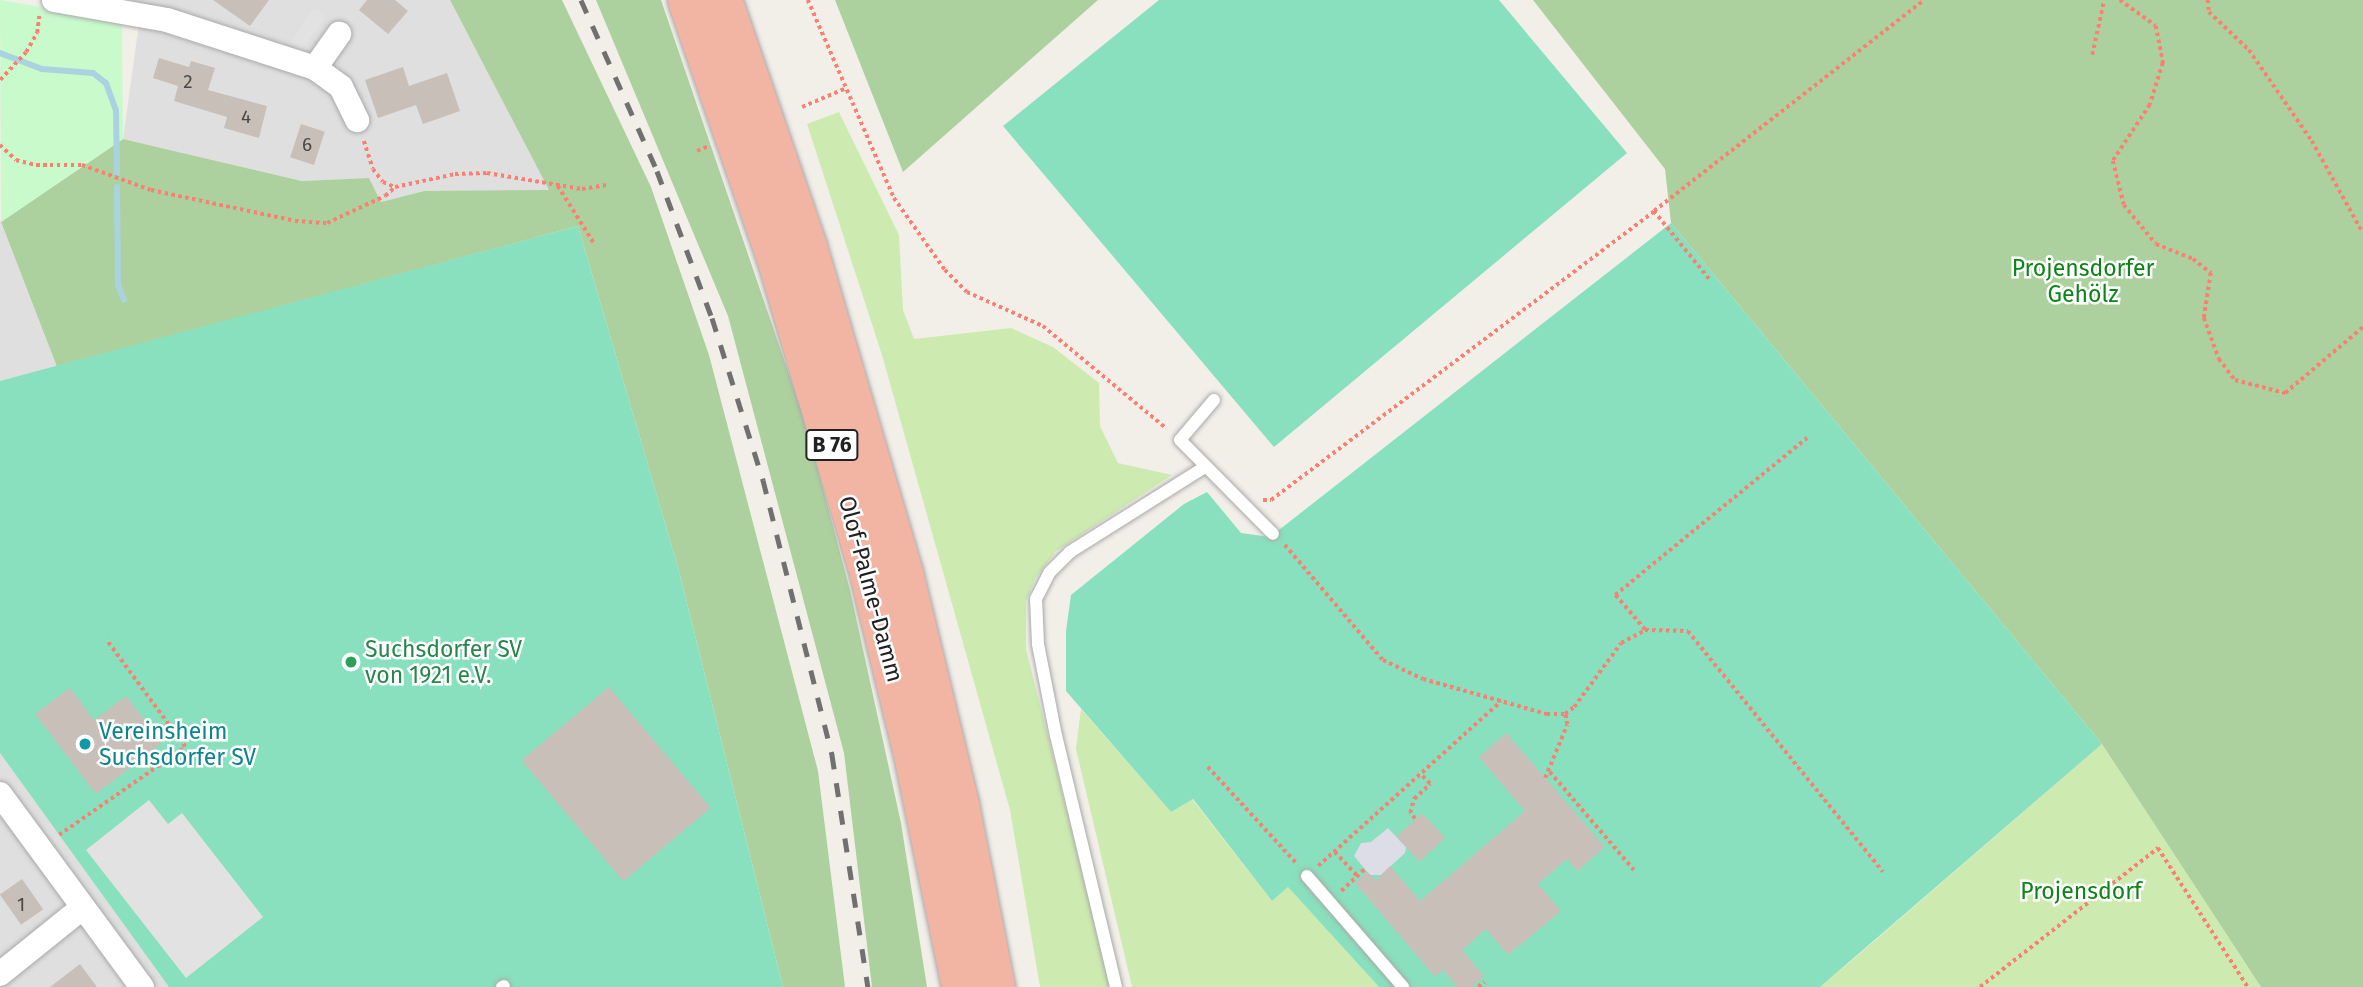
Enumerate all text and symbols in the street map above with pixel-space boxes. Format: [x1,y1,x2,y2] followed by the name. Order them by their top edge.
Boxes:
[183,71,193,93] house number: 2
[241,106,251,128] house number: 4
[302,134,312,156] house number: 6
[2012,254,2154,308] park label: Projensdorfer Gehölz
[804,428,860,462] road number: B 76
[833,493,909,685] street label: Olof-Palme-Damm
[365,635,522,689] place label: Suchsdorfer SV von 1921 e.V.
[343,654,359,670] marker: Suchsdorfer SV von 1921 e.V.
[99,717,256,771] place label: Vereinsheim Suchsdorfer SV
[77,736,93,752] marker: Vereinsheim Suchsdorfer SV
[2020,877,2142,905] park label: Projensdorf
[17,894,25,916] house number: 1

